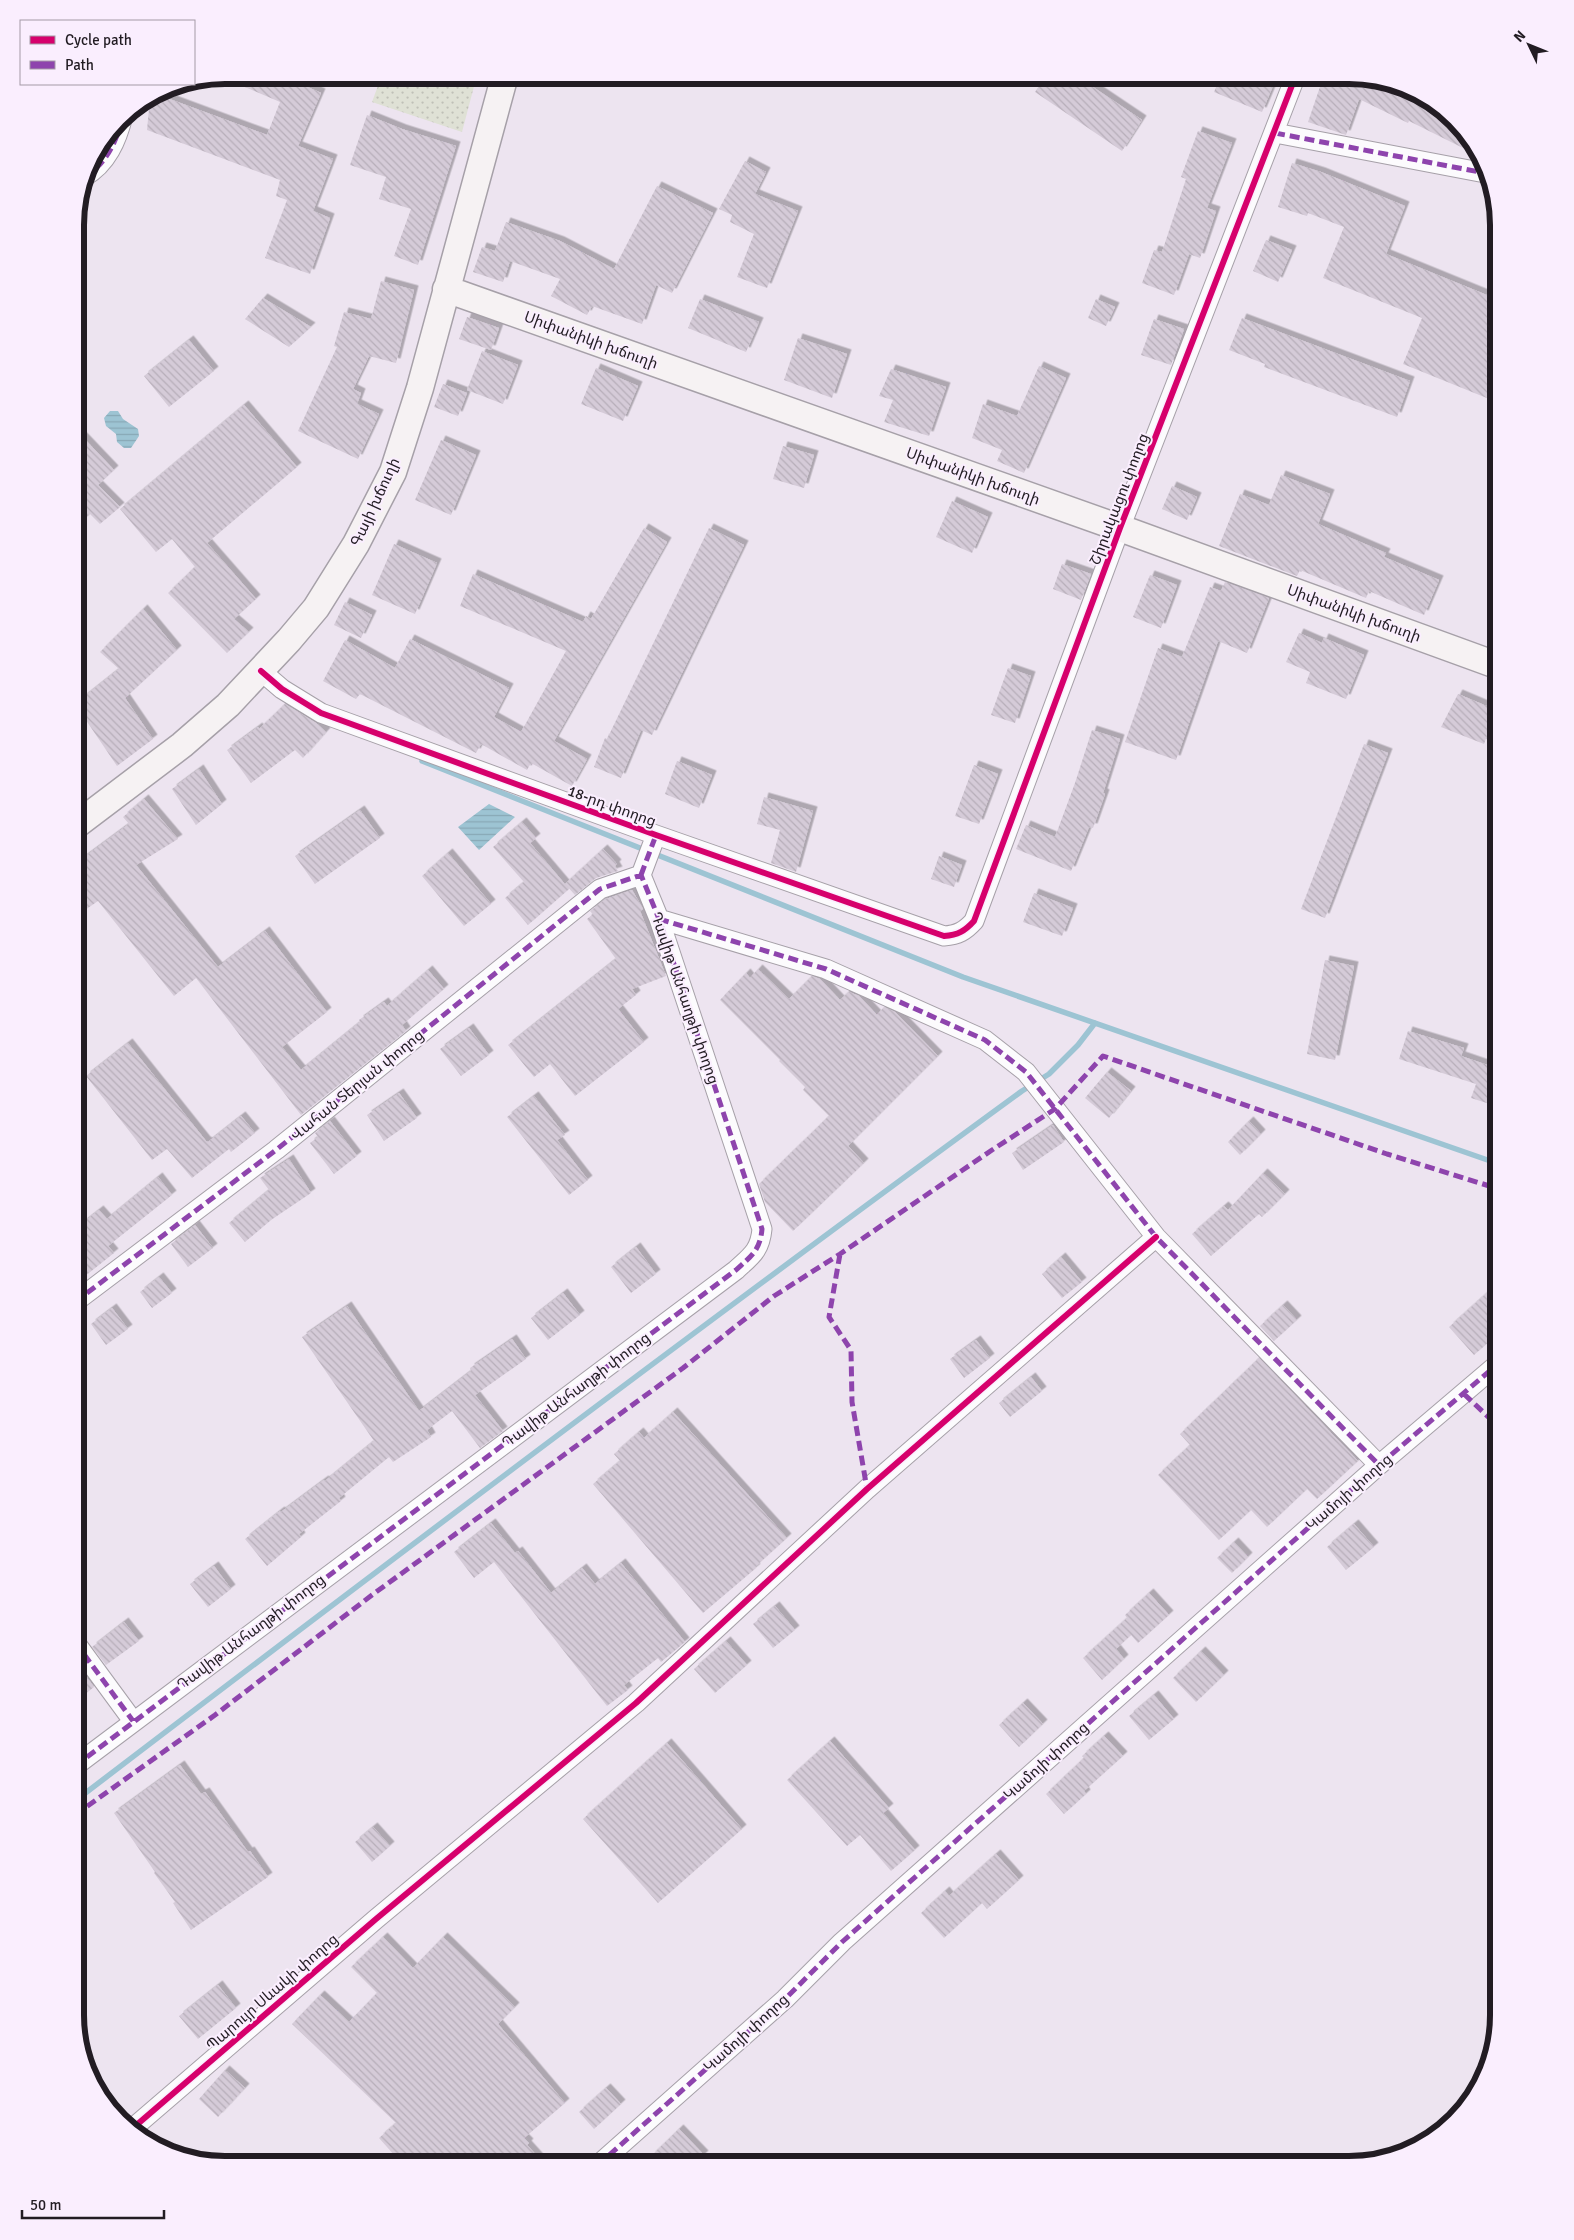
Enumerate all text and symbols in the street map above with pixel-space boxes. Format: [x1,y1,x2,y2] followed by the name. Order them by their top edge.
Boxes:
[20,20,195,85] legend
[1504,20,1554,70] north arrow
[1510,27,1529,46] text: N
[65,31,132,49] text: Cycle path
[65,56,94,74] text: Path
[522,307,660,373] street label: Սիփանիկի խճուղի
[1086,431,1152,567] street label: Շիրակացու փողոց
[904,443,1042,509] street label: Սիփանիկի խճուղի
[347,455,403,549] street label: Գայի խճուղի
[1285,580,1423,646] street label: Սիփանիկի խճուղի
[565,782,659,830] street label: 18-րդ փողոց
[647,910,723,1086] street label: Դավիթ Անհաղթի փողոց
[287,1026,427,1144] street label: Վահան Տերյան փողոց
[498,1328,654,1452] street label: Դավիթ Անհաղթի փողոց
[1302,1450,1396,1534] street label: Կամոյի փողոց
[173,1570,329,1694] street label: Դավիթ Անհաղթի փողոց
[1000,1718,1092,1804] street label: Կամոյի փողոց
[202,1930,342,2054] street label: Պարույր Սևակի փողոց
[700,1990,792,2076] street label: Կամոյի փողոց
[22,2188,165,2220] scale bar
[30,2196,61,2214] text: 50 m

